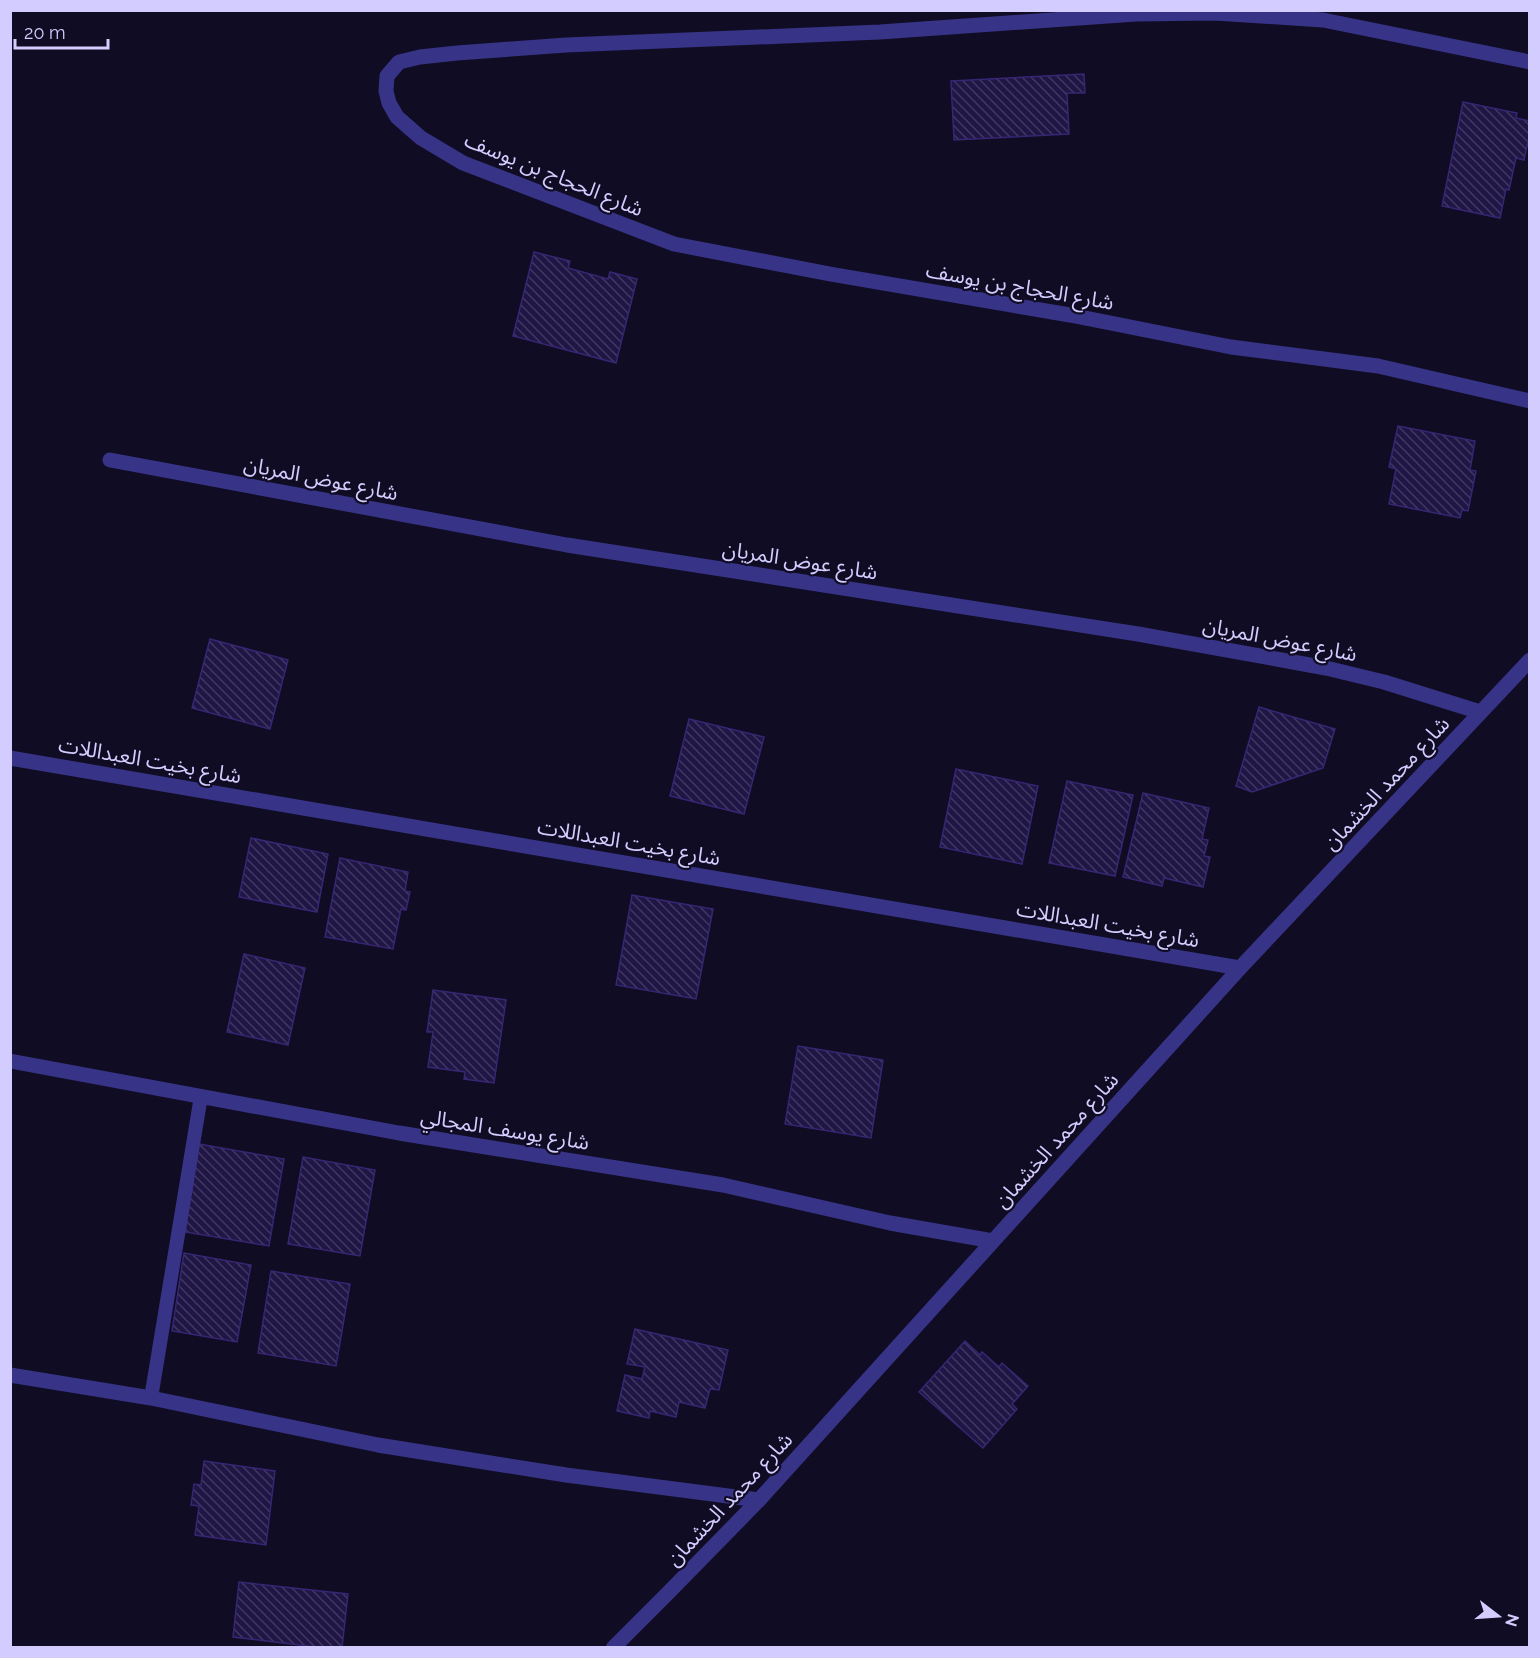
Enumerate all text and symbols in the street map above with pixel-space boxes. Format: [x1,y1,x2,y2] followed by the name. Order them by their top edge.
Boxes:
[15,12,108,50] scale bar
[24,22,66,43] text: 20 m
[460,127,647,224] street label: شارع الحجاج بن يوسف
[924,257,1116,318] street label: شارع الحجاج بن يوسف
[241,451,400,508] street label: شارع عوض المريان
[720,535,879,588] street label: شارع عوض المريان
[1200,612,1359,669] street label: شارع عوض المريان
[1318,711,1457,857] street label: شارع محمد الخشمان
[56,732,243,791] street label: شارع بخيت العبداللات
[535,814,722,873] street label: شارع بخيت العبداللات
[1014,896,1201,955] street label: شارع بخيت العبداللات
[989,1067,1126,1215] street label: شارع محمد الخشمان
[418,1103,591,1158] street label: شارع يوسف المجالي
[661,1427,800,1573] street label: شارع محمد الخشمان
[1468,1586,1528,1646] north arrow
[1501,1612,1523,1629] text: N

